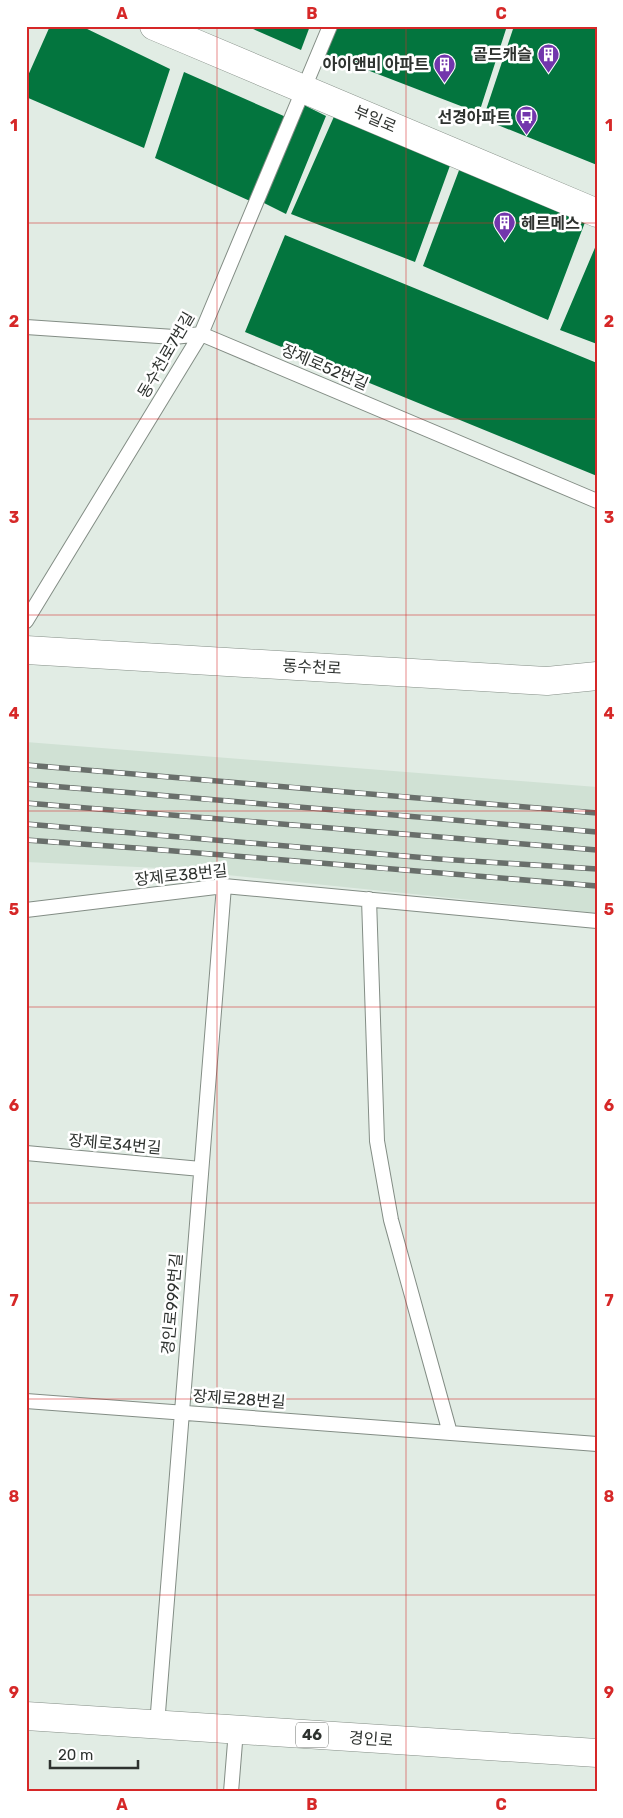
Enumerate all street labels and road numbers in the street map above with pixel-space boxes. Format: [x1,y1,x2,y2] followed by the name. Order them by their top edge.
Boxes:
[351,102,399,136] street label: 부일로
[134,308,198,402] street label: 동수천로7번길
[279,340,371,394] street label: 장제로52번길
[282,656,342,678] street label: 동수천로
[134,861,228,889] street label: 장제로38번길
[68,1130,162,1158] street label: 장제로34번길
[158,1252,186,1356] street label: 경인로999번길
[192,1386,286,1412] street label: 장제로28번길
[296,1722,328,1748] road number: 46
[348,1728,394,1750] street label: 경인로

